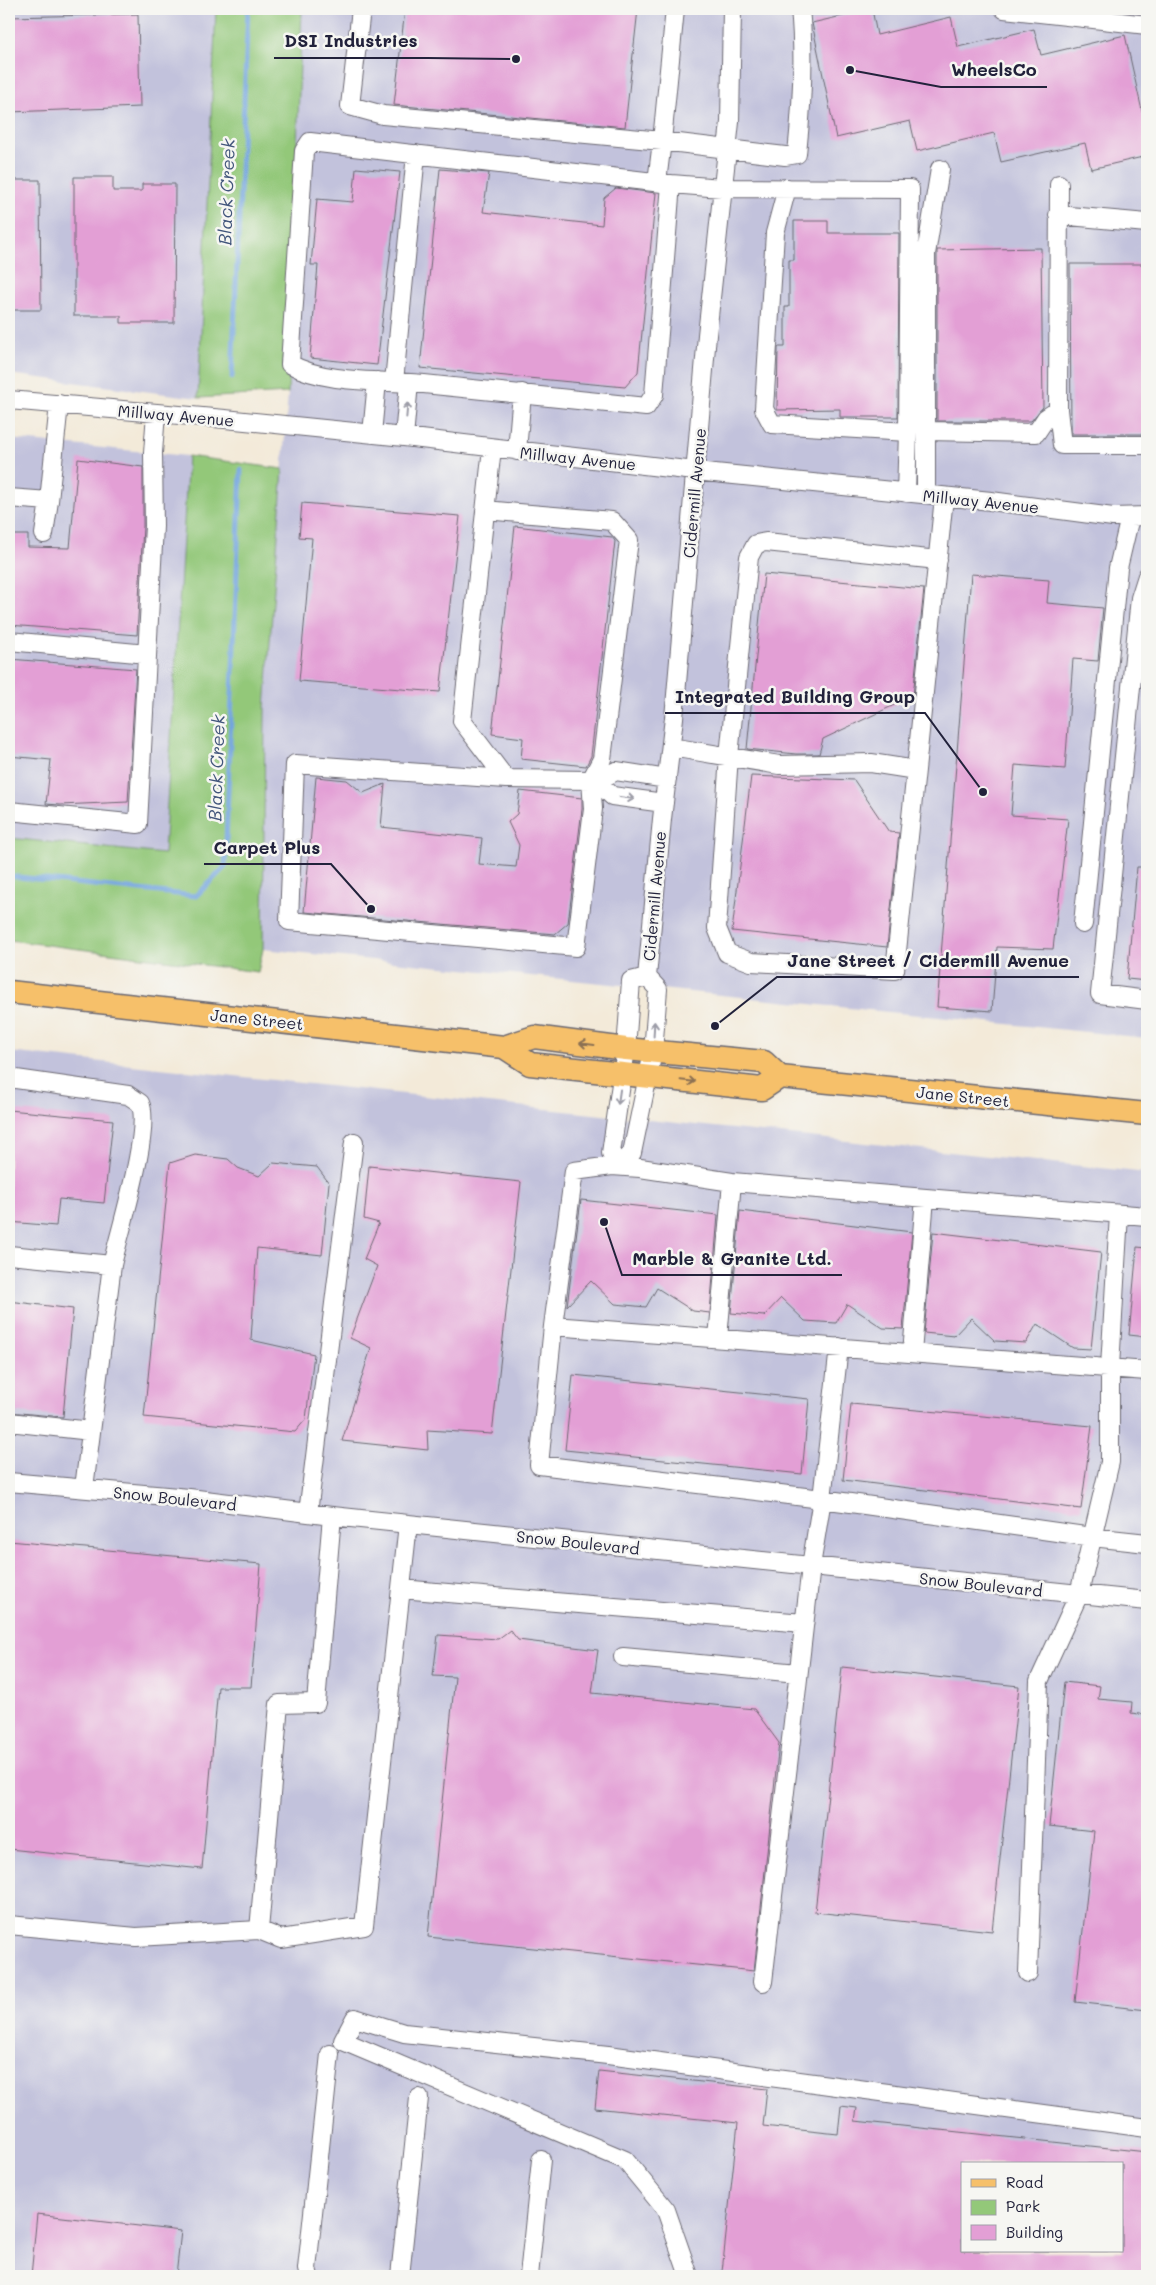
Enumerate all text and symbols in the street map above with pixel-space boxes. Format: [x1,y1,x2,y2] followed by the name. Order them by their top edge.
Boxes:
[274,25,428,58] callout: DSI Industries
[284,28,418,52] text: DSI Industries
[941,54,1047,87] callout: WheelsCo
[951,57,1037,81] text: WheelsCo
[212,138,240,246] water label: Black Creek
[117,399,235,431] street label: Millway Avenue
[402,402,411,418] one-way arrow
[678,427,710,559] street label: Cidermill Avenue
[519,441,637,475] street label: Millway Avenue
[922,484,1040,518] street label: Millway Avenue
[665,680,925,713] callout: Integrated Building Group
[675,684,915,708] text: Integrated Building Group
[202,714,230,822] water label: Black Creek
[619,793,635,803] one-way arrow
[638,830,670,962] street label: Cidermill Avenue
[204,831,331,864] callout: Carpet Plus
[214,835,320,859] text: Carpet Plus
[777,944,1079,977] callout: Jane Street / Cidermill Avenue
[787,948,1069,972] text: Jane Street / Cidermill Avenue
[209,1004,305,1034] street label: Jane Street
[650,1021,659,1037] one-way arrow
[580,1039,596,1049] one-way arrow
[680,1076,696,1086] one-way arrow
[915,1081,1011,1111] street label: Jane Street
[613,1089,623,1105] one-way arrow
[622,1242,842,1275] callout: Marble & Granite Ltd.
[632,1246,832,1270] text: Marble & Granite Ltd.
[112,1481,238,1515] street label: Snow Boulevard
[515,1525,641,1559] street label: Snow Boulevard
[918,1567,1044,1601] street label: Snow Boulevard
[961,2162,1124,2252] legend
[1006,2172,1043,2192] text: Road
[1006,2196,1040,2216] text: Park
[1006,2222,1063,2242] text: Building

